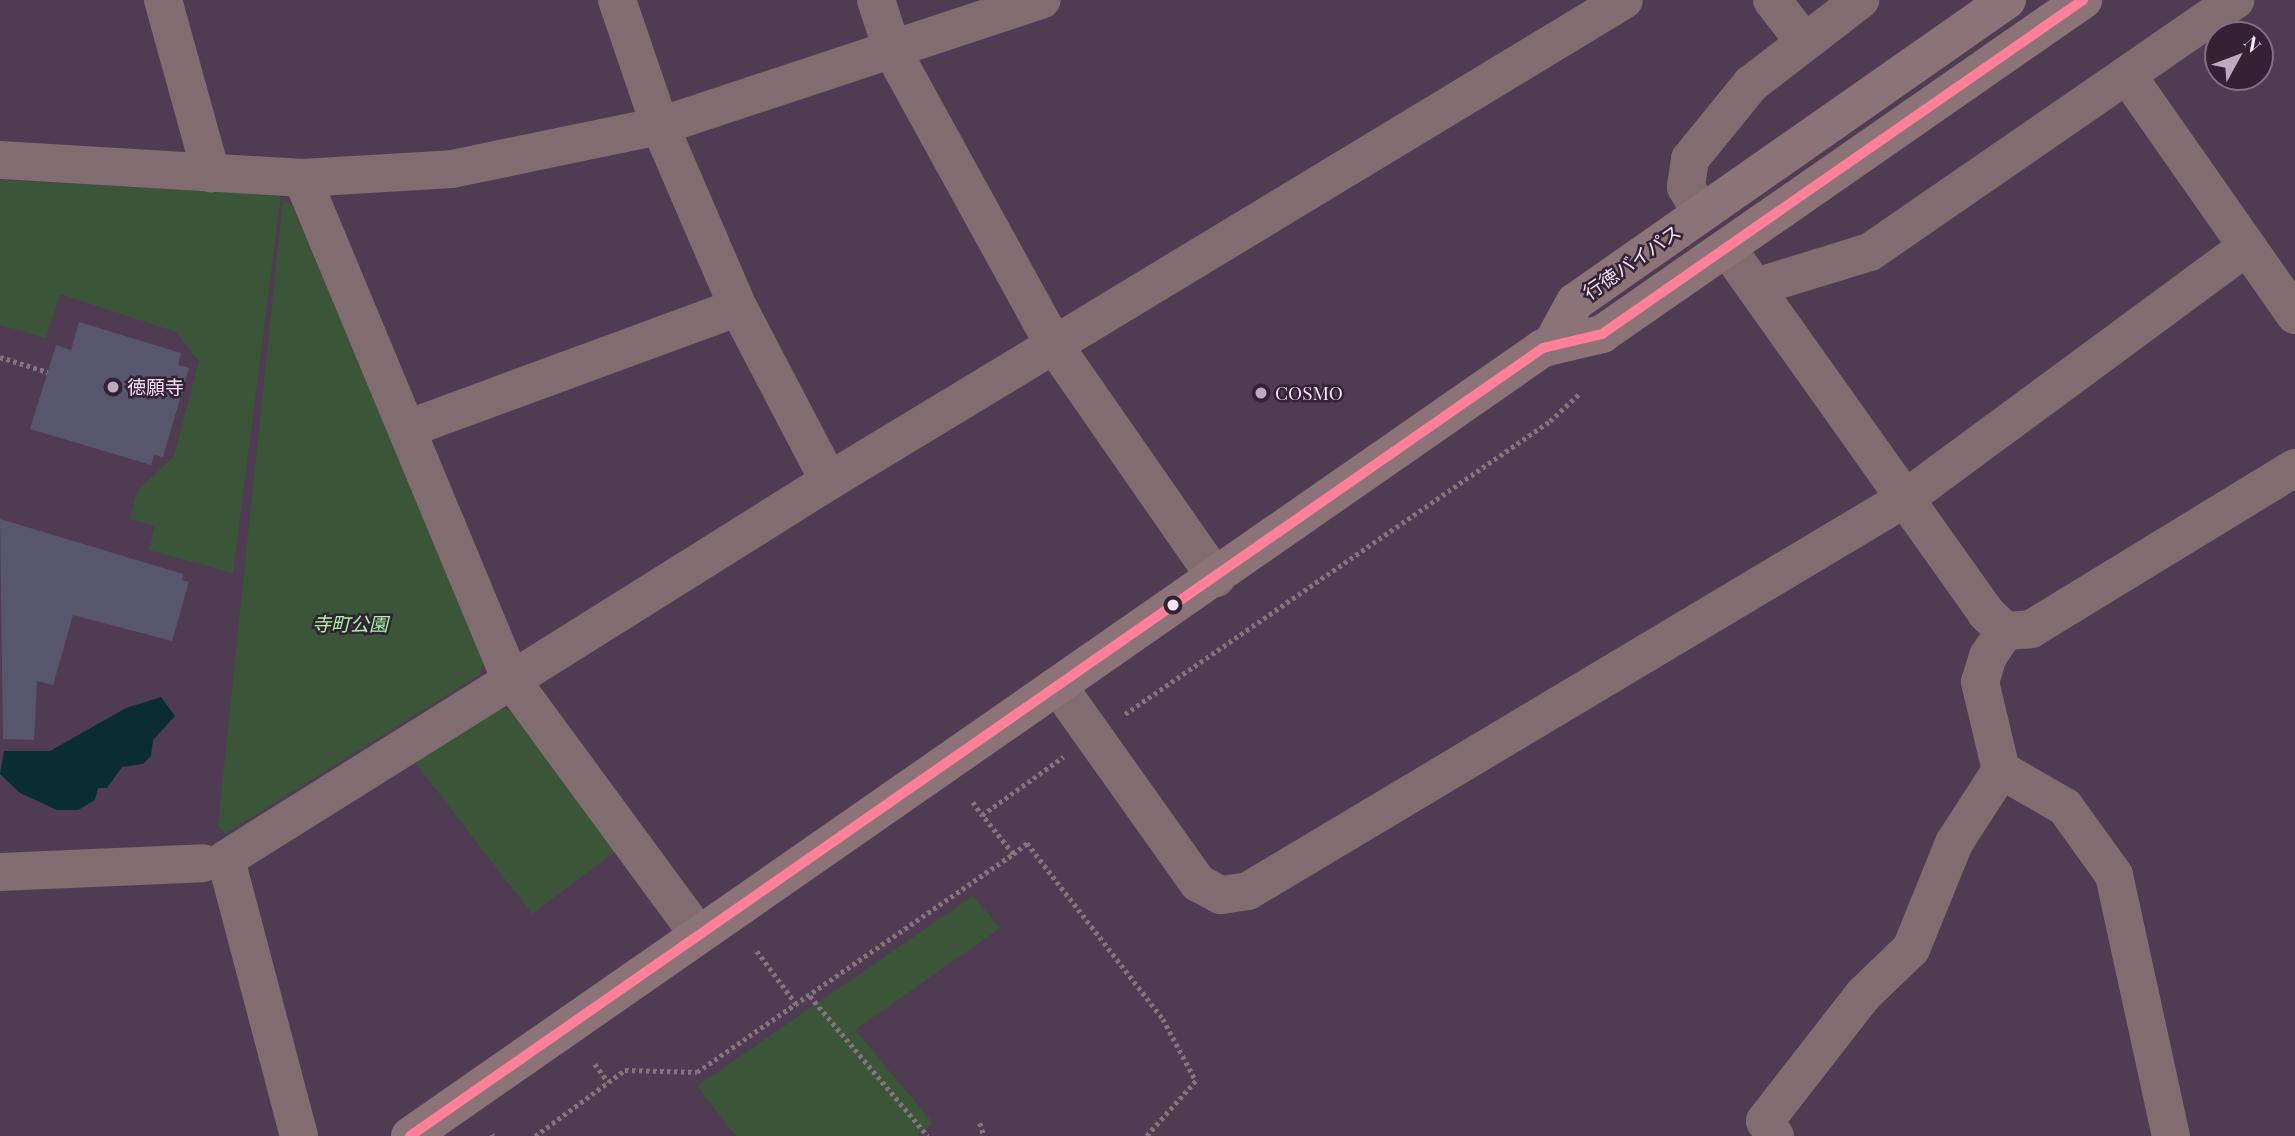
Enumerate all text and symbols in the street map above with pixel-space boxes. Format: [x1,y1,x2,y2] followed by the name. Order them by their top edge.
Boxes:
[2204,21,2274,91] north arrow
[2239,30,2268,57] text: N
[1579,220,1685,304] street label: 行徳バイパス
[127,376,184,398] place label: 徳願寺
[105,379,121,395] marker: 徳願寺
[1275,382,1343,404] place label: COSMO
[1253,385,1269,401] marker: COSMO
[1166,598,1180,612] unlabelled marker
[312,613,388,635] park label: 寺町公園

